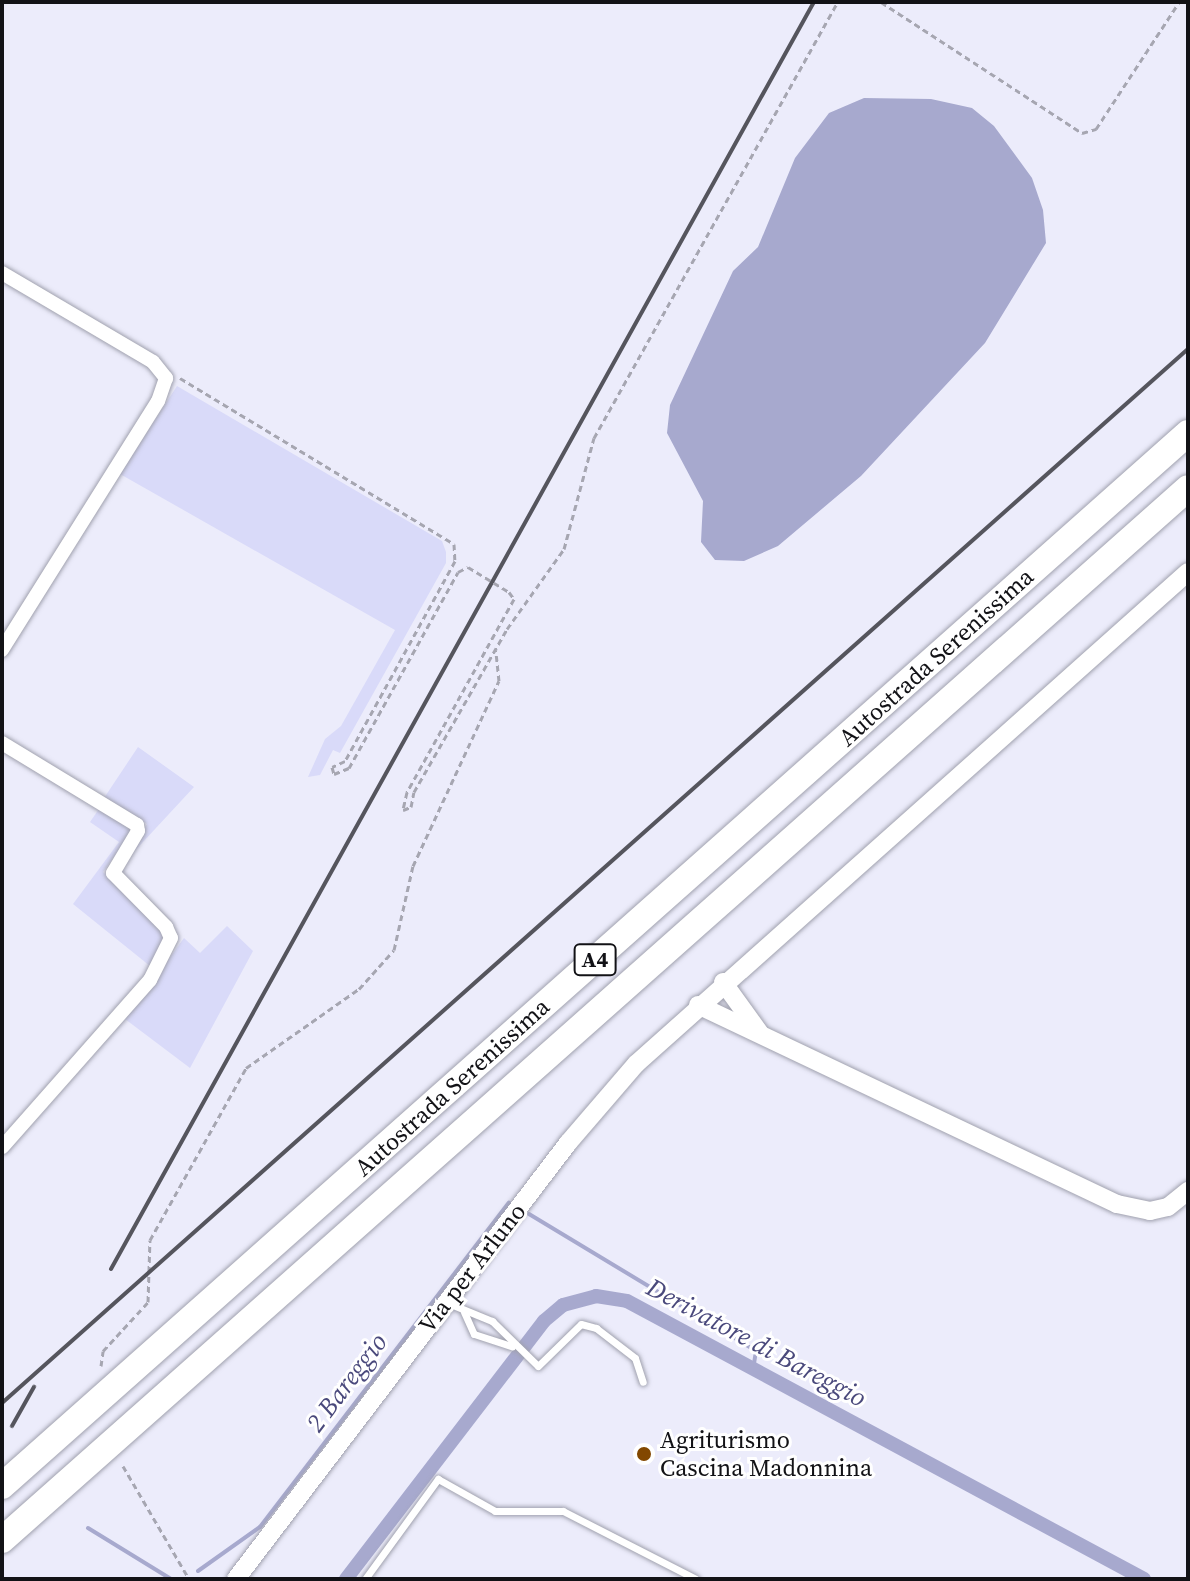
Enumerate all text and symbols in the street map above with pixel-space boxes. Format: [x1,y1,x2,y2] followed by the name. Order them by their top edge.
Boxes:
[833,562,1039,752] street label: Autostrada Serenissima
[573,942,617,978] road number: A4
[349,992,555,1182] street label: Autostrada Serenissima
[412,1197,532,1339] street label: Via per Arluno
[641,1272,871,1414] water label: Derivatore di Bareggio
[300,1328,394,1438] water label: 2 Bareggio
[660,1426,872,1482] place label: Agriturismo Cascina Madonnina
[635,1445,653,1463] marker: Agriturismo Cascina Madonnina

